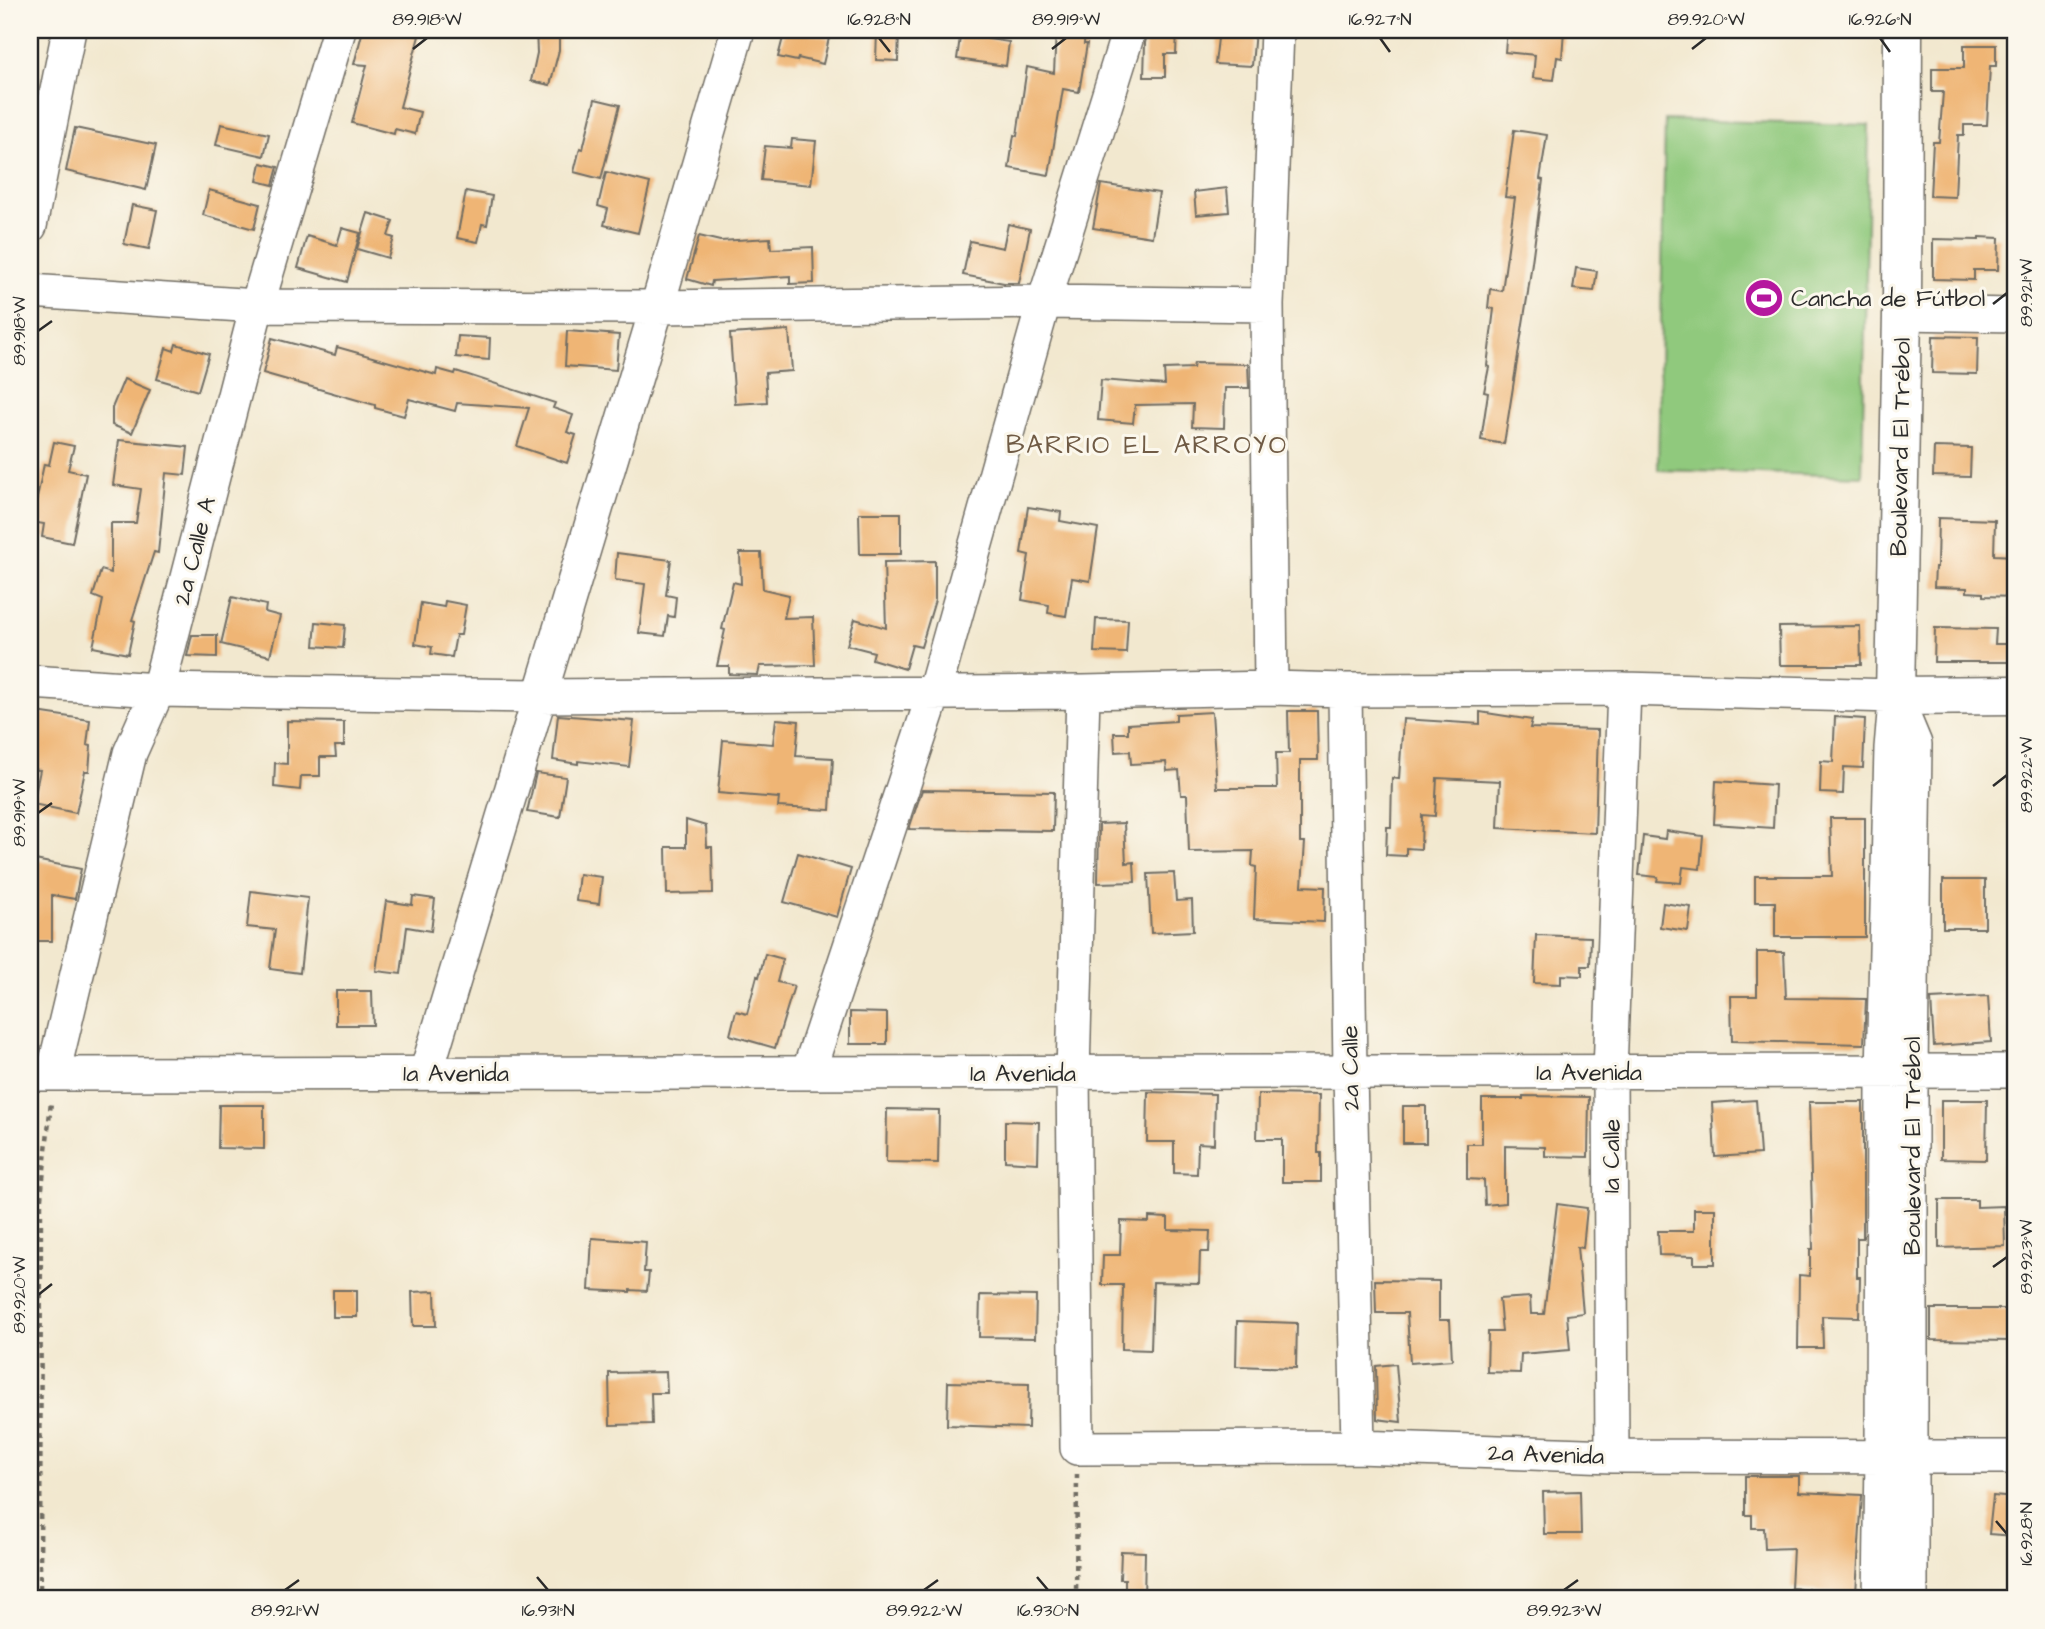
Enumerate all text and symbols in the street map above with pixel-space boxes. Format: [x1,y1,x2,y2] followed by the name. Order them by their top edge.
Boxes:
[392,7,462,32] text: 89.918°W
[847,7,911,32] text: 16.928°N
[1032,7,1100,32] text: 89.919°W
[1349,7,1411,32] text: 16.927°N
[1667,7,1745,32] text: 89.920°W
[1848,7,1912,32] text: 16.926°N
[2014,259,2039,327] text: 89.921°W
[1743,277,1785,319] sports icon: Cancha de Fútbol
[1791,282,1985,316] place label: Cancha de Fútbol
[7,296,32,366] text: 89.918°W
[1882,337,1920,557] street label: Boulevard El Trébol
[1006,427,1288,463] district label: BARRIO EL ARROYO
[165,494,225,609] street label: 2a Calle A
[2014,737,2039,813] text: 89.922°W
[7,779,32,847] text: 89.919°W
[1333,1025,1369,1111] street label: 2a Calle
[1896,1037,1930,1255] street label: Boulevard El Trébol
[1536,1056,1642,1090] street label: 1a Avenida
[403,1057,509,1091] street label: 1a Avenida
[970,1057,1076,1091] street label: 1a Avenida
[1595,1119,1629,1193] street label: 1a Calle
[2014,1219,2039,1295] text: 89.923°W
[7,1256,32,1334] text: 89.920°W
[1487,1436,1605,1474] street label: 2a Avenida
[2014,1502,2039,1566] text: 16.928°N
[251,1598,319,1623] text: 89.921°W
[521,1598,575,1623] text: 16.931°N
[886,1598,962,1623] text: 89.922°W
[1017,1598,1079,1623] text: 16.930°N
[1526,1598,1602,1623] text: 89.923°W

